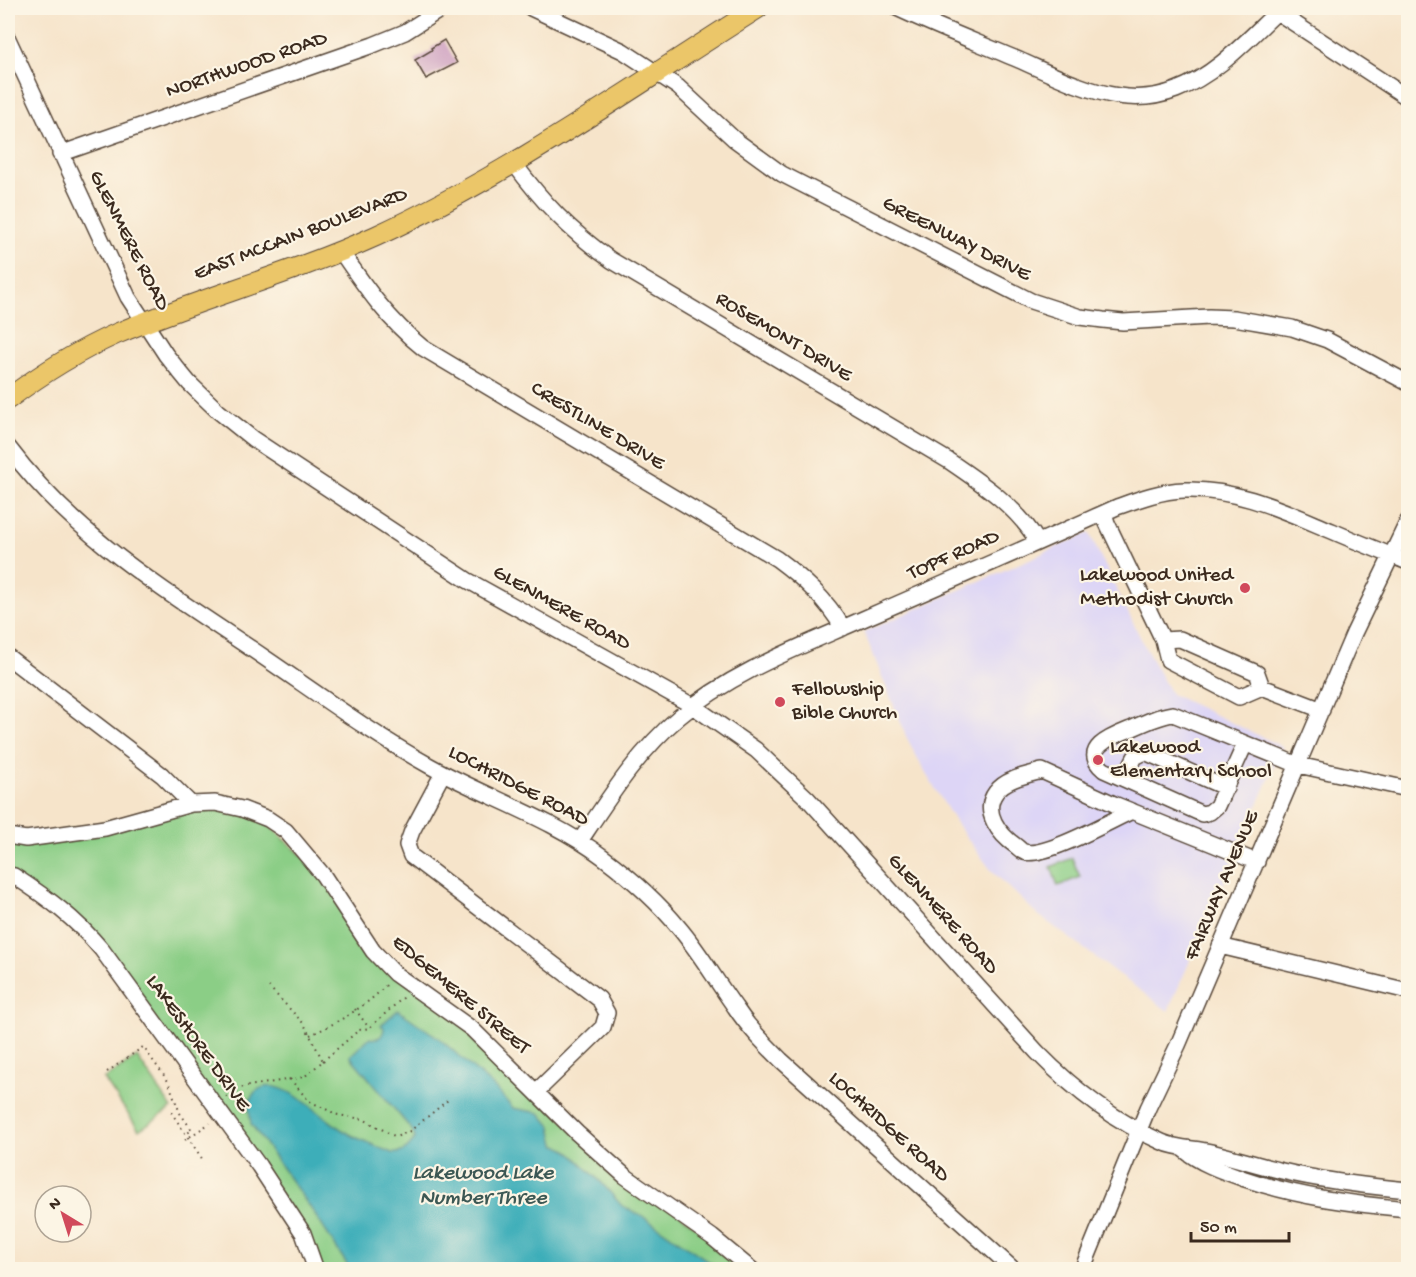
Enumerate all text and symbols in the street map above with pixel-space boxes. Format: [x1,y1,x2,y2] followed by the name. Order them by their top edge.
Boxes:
[163,27,331,105] street label: NORTHWOOD ROAD
[82,167,174,316] street label: GLENMERE ROAD
[191,183,412,287] street label: EAST MCCAIN BOULEVARD
[877,192,1035,289] street label: GREENWAY DRIVE
[710,287,857,389] street label: ROSEMONT DRIVE
[525,377,669,477] street label: CRESTLINE DRIVE
[903,525,1004,588] street label: TOPF ROAD
[488,561,635,657] street label: GLENMERE ROAD
[1080,564,1235,613] place label: Lakewood United Methodist Church
[1238,581,1252,595] marker: Lakewood United Methodist Church
[791,678,897,727] place label: Fellowship Bible Church
[773,695,787,709] marker: Fellowship Bible Church
[1110,736,1272,785] place label: Lakewood Elementary School
[444,741,593,833] street label: LOCHRIDGE ROAD
[1091,753,1105,767] marker: Lakewood Elementary School
[1180,807,1266,966] street label: FAIRWAY AVENUE
[881,849,1003,981] street label: GLENMERE ROAD
[386,931,535,1062] street label: EDGEMERE STREET
[139,971,255,1118] street label: LAKESHORE DRIVE
[822,1067,954,1189] street label: LOCHRIDGE ROAD
[413,1161,555,1212] water label: Lakewood Lake Number Three
[33,1184,93,1244] north arrow
[46,1194,66,1216] text: N
[1191,1205,1288,1243] scale bar
[1200,1218,1237,1239] text: 50 m

